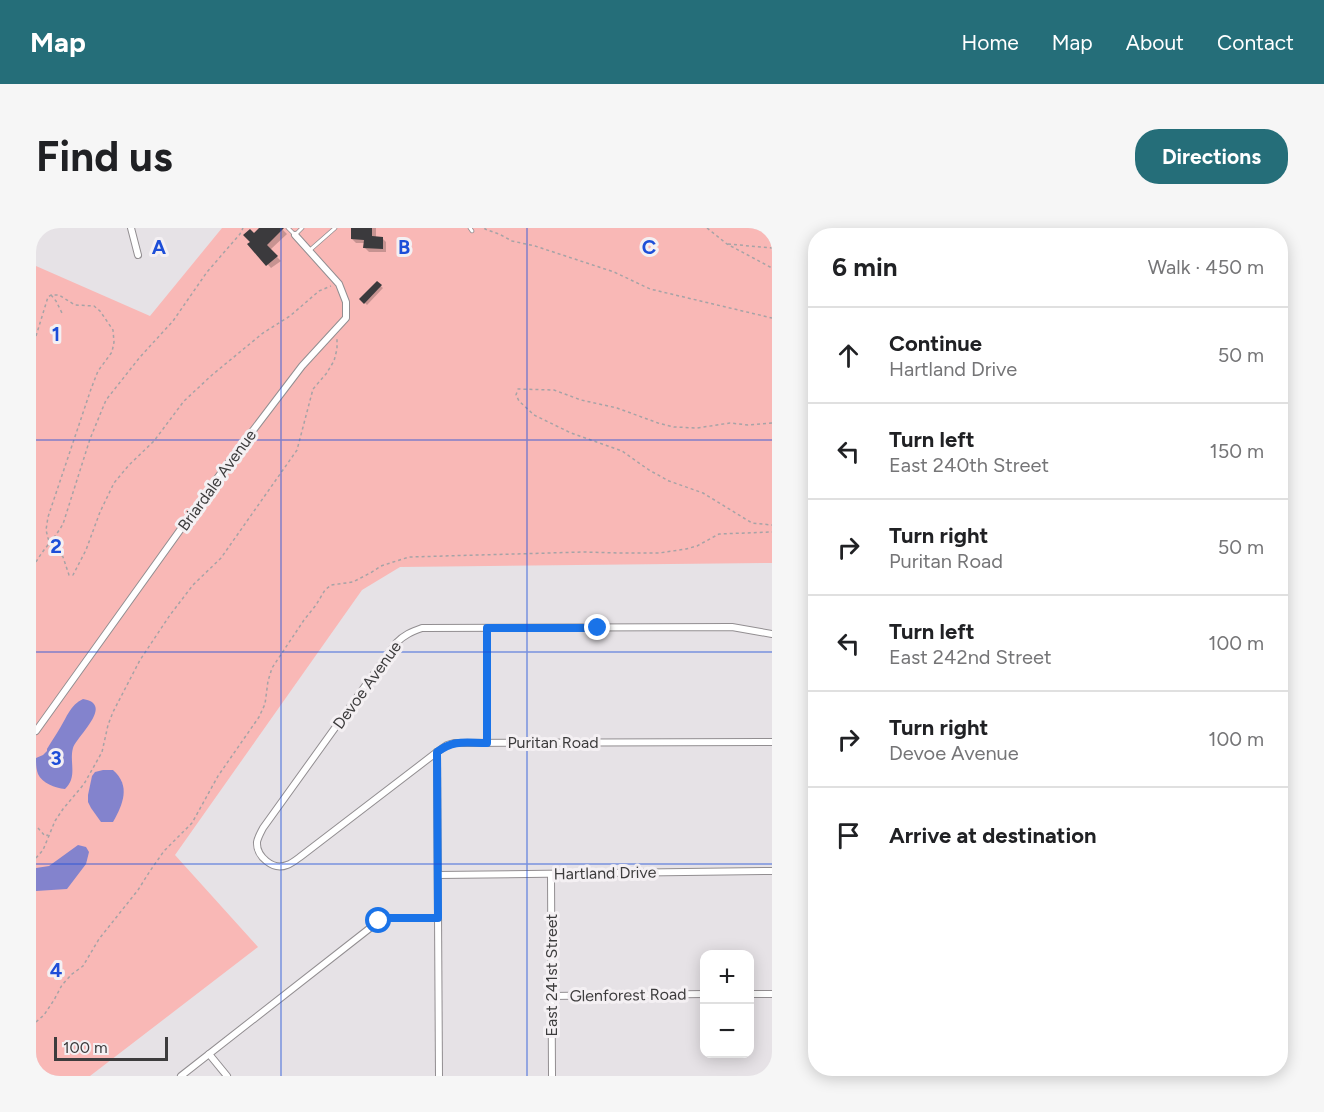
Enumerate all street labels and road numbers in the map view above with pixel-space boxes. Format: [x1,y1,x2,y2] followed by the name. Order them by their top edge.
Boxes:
[174,426,260,534] street label: Briardale Avenue
[329,637,405,733] street label: Devoe Avenue
[507,733,599,752] street label: Puritan Road
[554,863,657,883] street label: Hartland Drive
[542,914,561,1036] street label: East 241st Street
[569,984,687,1006] street label: Glenforest Road

